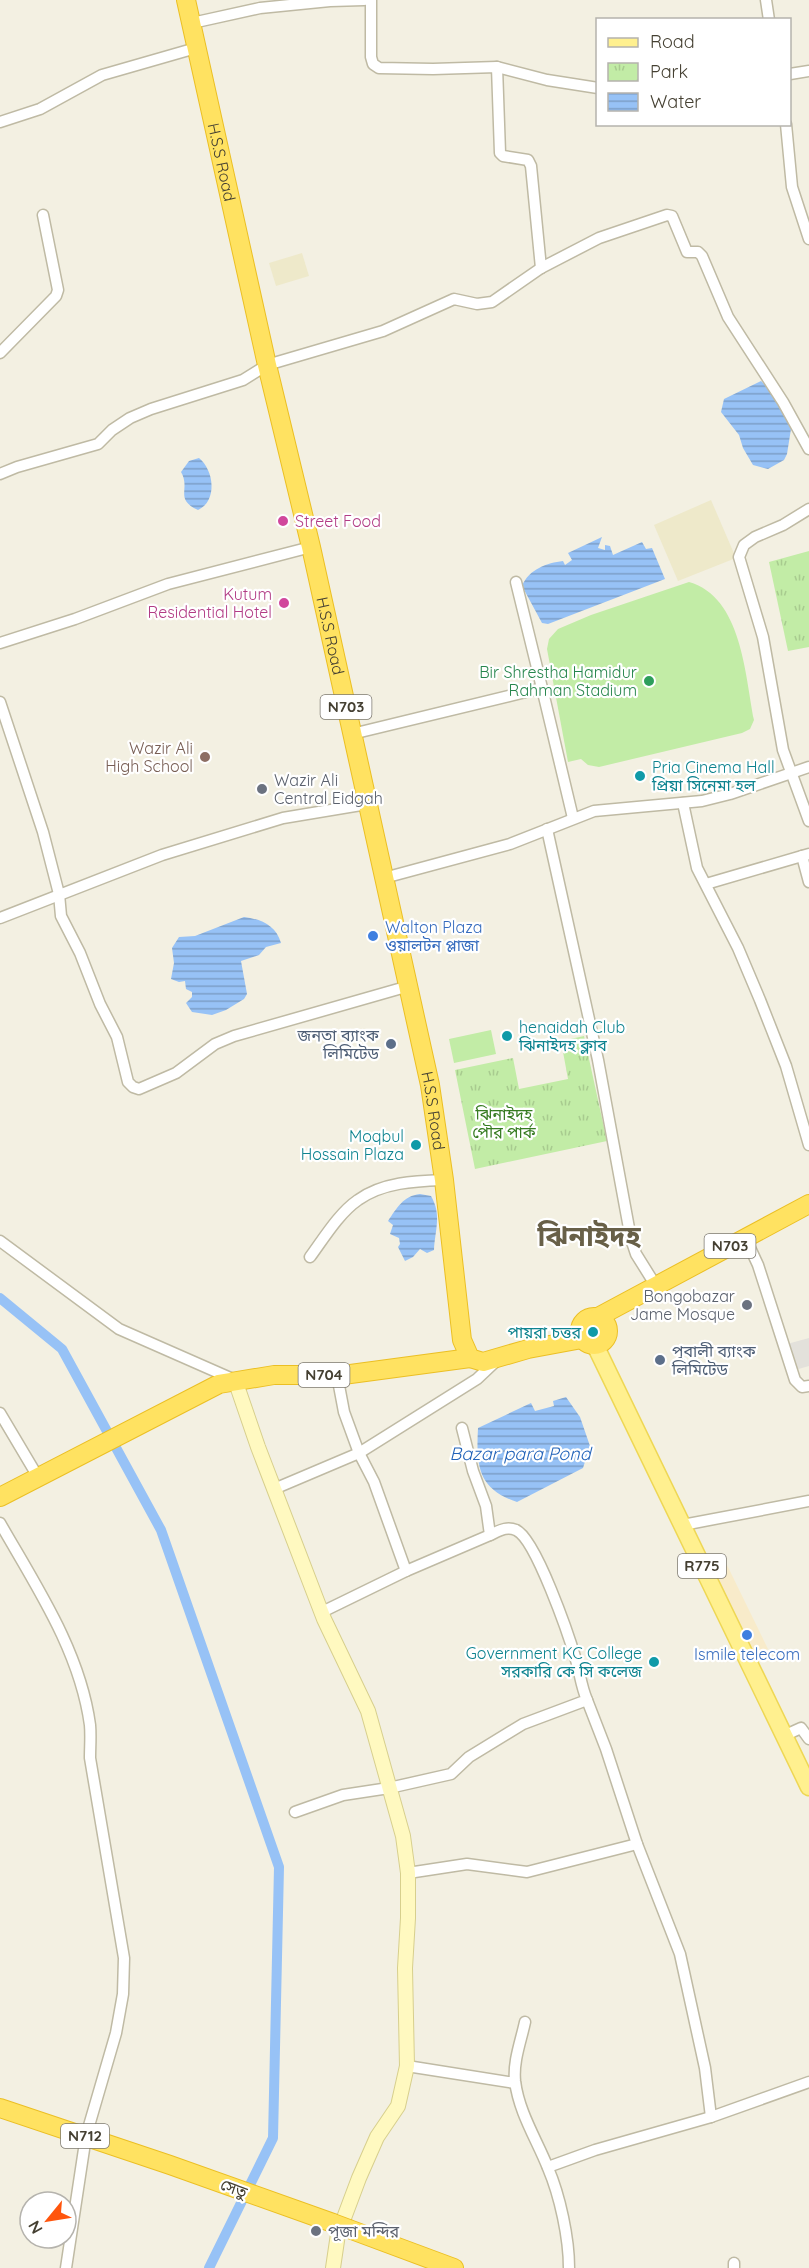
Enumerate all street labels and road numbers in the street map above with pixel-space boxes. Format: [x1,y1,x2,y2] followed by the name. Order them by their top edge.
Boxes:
[204,121,240,203] street label: H.S.S Road
[312,595,349,677] street label: H.S.S Road
[320,695,372,719] road number: N703
[417,1069,449,1151] street label: H.S.S Road
[704,1234,756,1258] road number: N703
[298,1363,350,1387] road number: N704
[678,1554,726,1578] road number: R775
[61,2124,109,2148] road number: N712
[218,2174,251,2202] street label: সেতু

